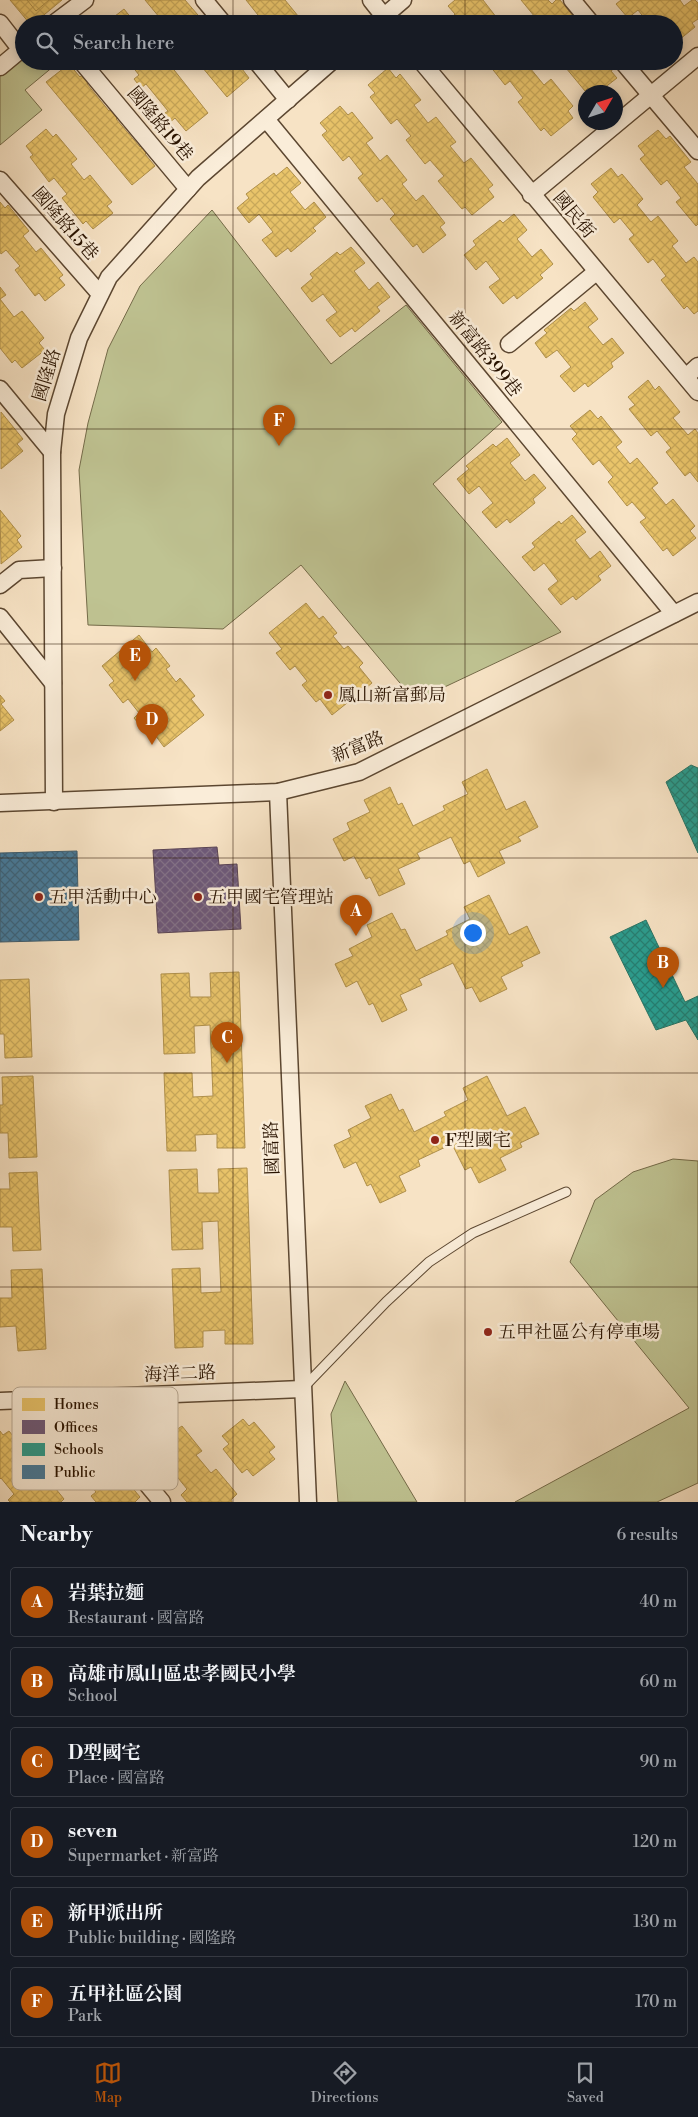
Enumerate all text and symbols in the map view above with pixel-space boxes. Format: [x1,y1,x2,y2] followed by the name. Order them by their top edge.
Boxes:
[15,15,683,70] search box
[33,29,61,57] icon: search
[73,31,174,55] text: Search here
[122,82,198,166] street label: 國隆路19巷
[578,85,623,130] north arrow
[27,183,103,265] street label: 國隆路15巷
[548,187,600,243] street label: 國民街
[443,306,527,402] street label: 新富路399巷
[28,346,66,404] street label: 國隆路
[263,405,295,446] pin: F
[119,640,151,681] pin: E
[338,684,446,707] place label: 鳳山新富郵局
[322,689,334,701] marker: 鳳山新富郵局
[136,704,168,745] pin: D
[329,726,387,768] street label: 新富路
[49,886,157,909] place label: 五甲活動中心
[208,886,334,909] place label: 五甲國宅管理站
[33,891,45,903] marker: 五甲活動中心
[192,891,204,903] marker: 五甲國宅管理站
[340,895,372,936] pin: A
[460,920,486,946] your location
[647,947,679,988] pin: B
[211,1022,243,1063] pin: C
[260,1121,284,1175] street label: 國富路
[445,1129,511,1152] place label: F型國宅
[429,1134,441,1146] marker: F型國宅
[498,1321,660,1344] place label: 五甲社區公有停車場
[482,1326,494,1338] marker: 五甲社區公有停車場
[144,1361,216,1387] street label: 海洋二路
[12,1387,178,1490] legend
[54,1396,99,1414] text: Homes
[54,1419,98,1437] text: Offices
[54,1441,103,1459] text: Schools
[54,1464,95,1482] text: Public
[20,1522,93,1548] text: Nearby
[617,1525,678,1545] text: 6 results
[68,1581,144,1605] text: 岩葉拉麵
[31,1592,43,1612] text: A
[640,1592,677,1612] text: 40 m
[68,1608,205,1628] text: Restaurant · 國富路
[68,1662,296,1686] text: 高雄市鳳山區忠孝國民小學
[31,1672,43,1692] text: B
[639,1672,677,1692] text: 60 m
[68,1686,117,1706] text: School
[68,1741,140,1765] text: D型國宅
[31,1752,43,1772] text: C
[639,1752,677,1772] text: 90 m
[68,1768,165,1788] text: Place · 國富路
[68,1819,117,1843] text: seven
[31,1832,43,1852] text: D
[633,1832,677,1852] text: 120 m
[68,1846,219,1866] text: Supermarket · 新富路
[68,1901,163,1925] text: 新甲派出所
[31,1912,43,1932] text: E
[633,1912,677,1932] text: 130 m
[68,1928,236,1948] text: Public building · 國隆路
[68,1982,182,2006] text: 五甲社區公園
[31,1992,43,2012] text: F
[635,1992,677,2012] text: 170 m
[68,2006,101,2026] text: Park
[94,2059,122,2107] tab: Map
[311,2059,378,2107] tab: Directions
[567,2059,604,2107] tab: Saved

